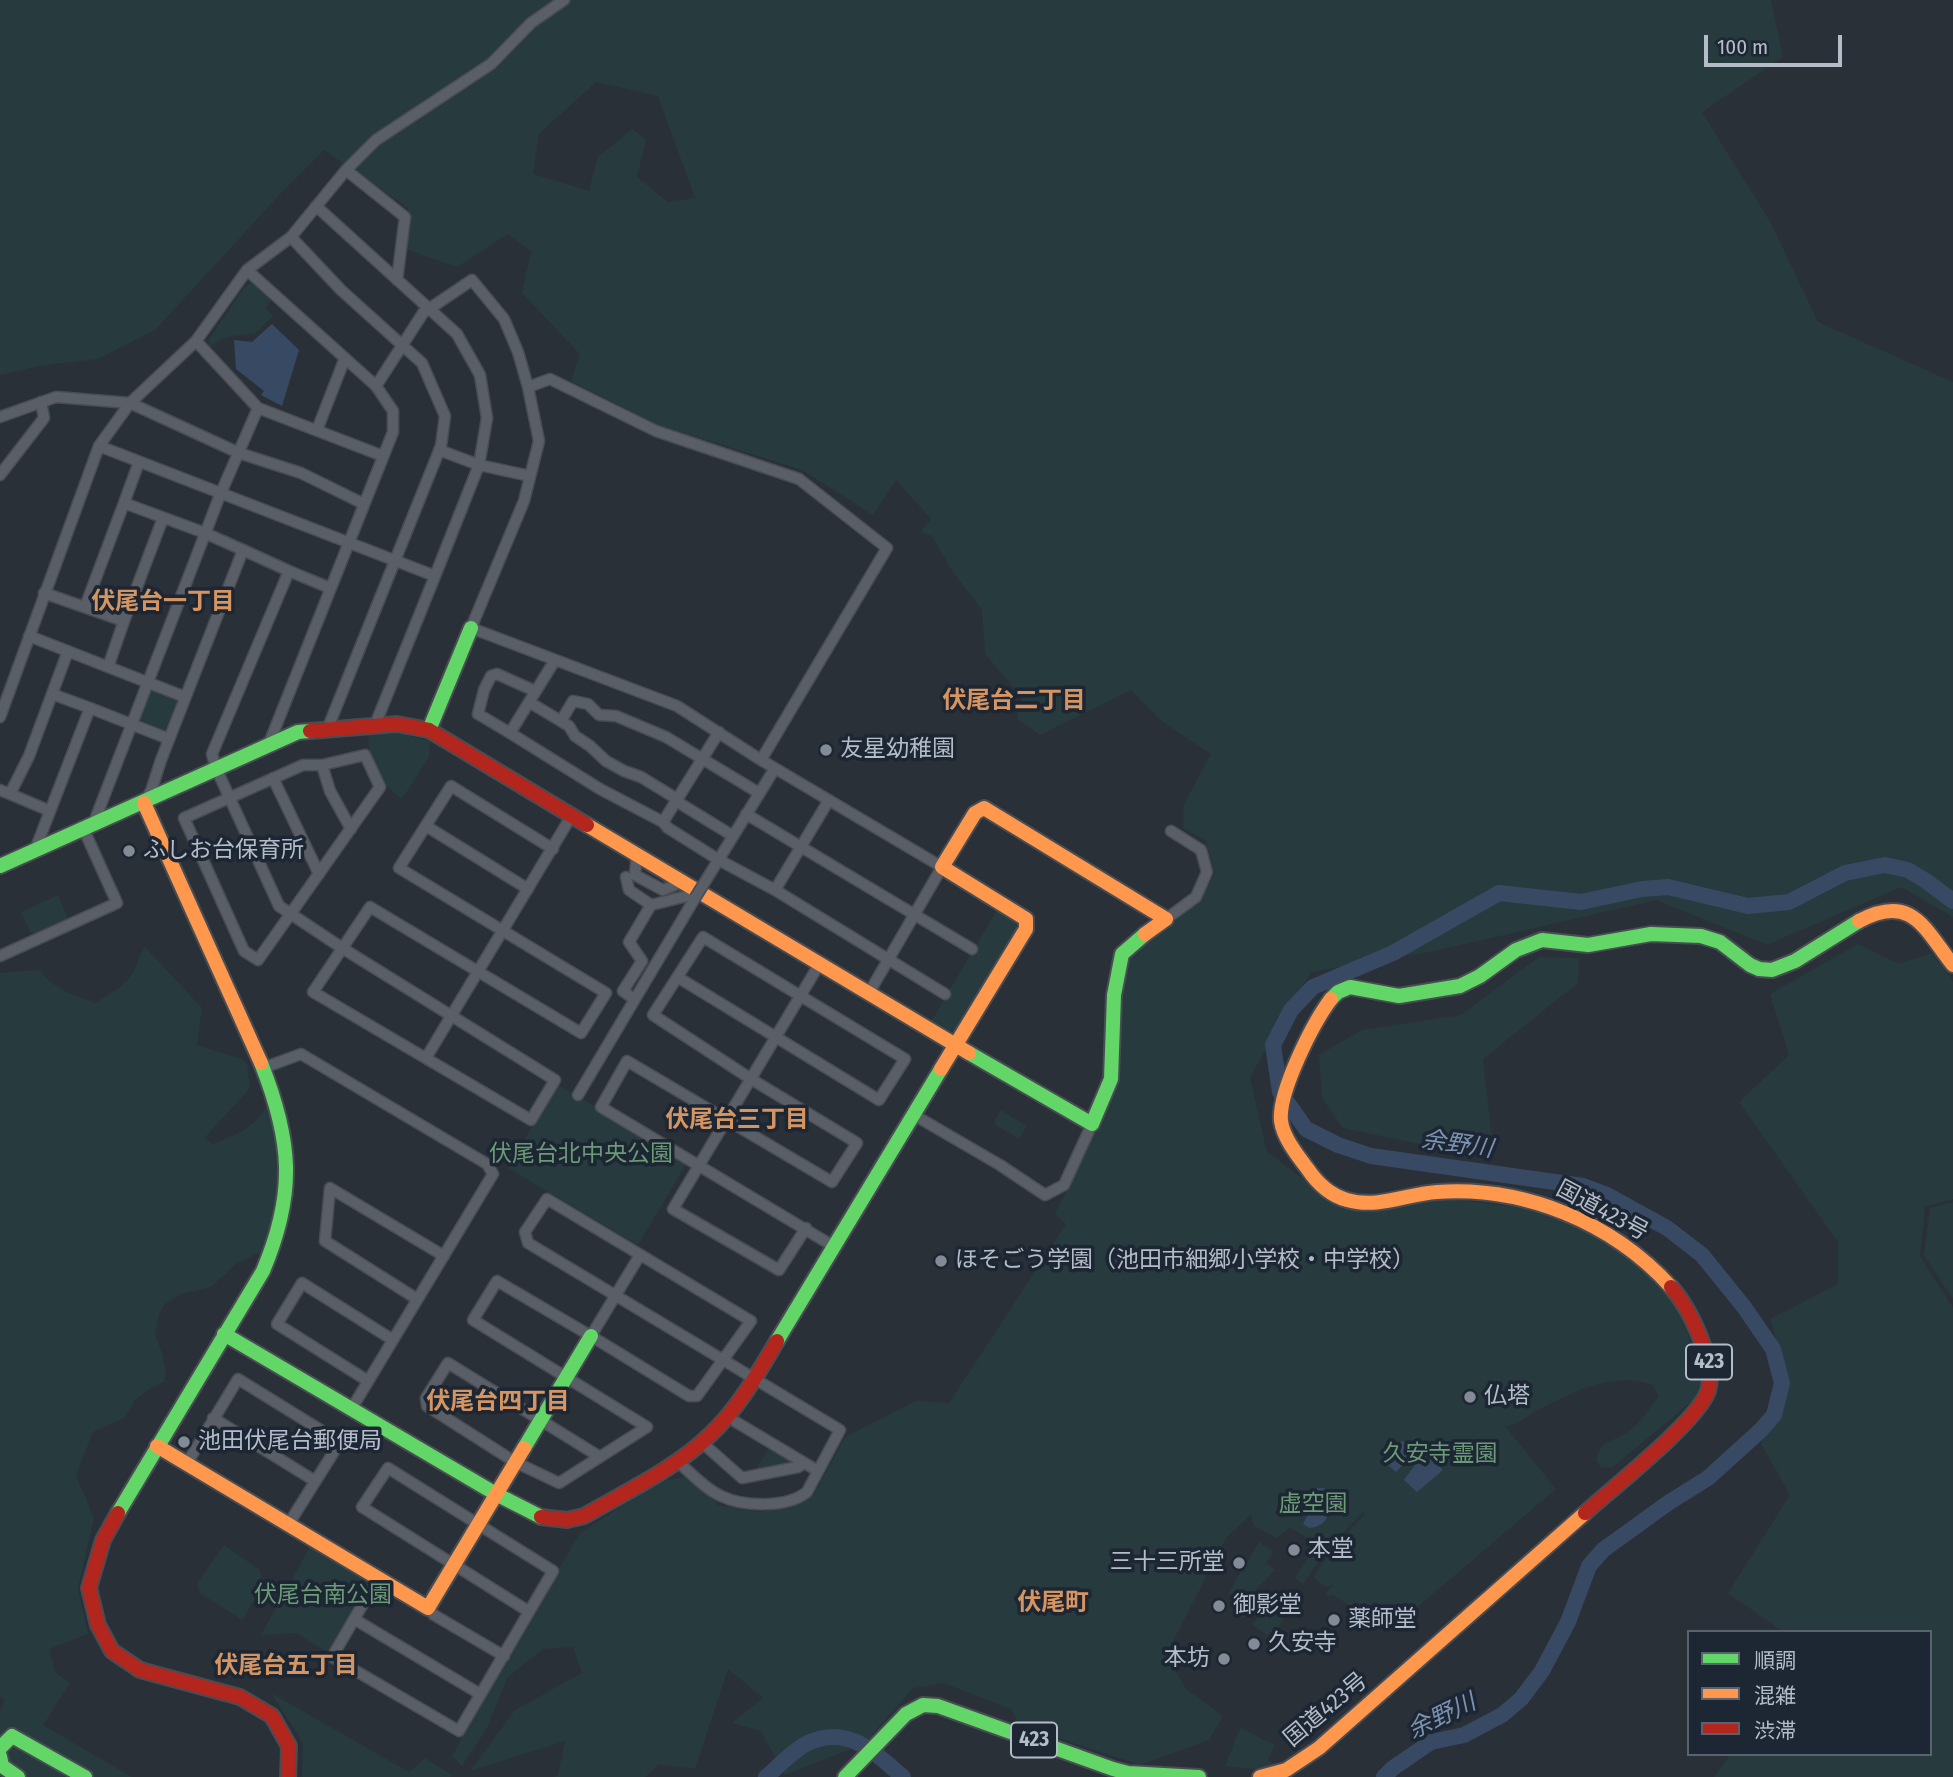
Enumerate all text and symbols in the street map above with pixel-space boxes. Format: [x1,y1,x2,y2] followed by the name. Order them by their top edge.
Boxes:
[1708,21,1846,65] scale bar
[1717,34,1768,60] text: 100 m
[91,588,235,616] district label: 伏尾台一丁目
[942,687,1086,715] district label: 伏尾台二丁目
[840,736,955,764] place label: 友星幼稚園
[818,742,834,758] marker: 友星幼稚園
[143,837,304,865] place label: ふしお台保育所
[121,843,137,859] marker: ふしお台保育所
[665,1106,809,1134] district label: 伏尾台三丁目
[1419,1126,1495,1164] water label: 余野川
[489,1141,673,1169] park label: 伏尾台北中央公園
[1551,1175,1653,1247] street label: 国道423号
[955,1247,1415,1275] place label: ほそごう学園（池田市細郷小学校・中学校）
[933,1253,949,1269] marker: ほそごう学園（池田市細郷小学校・中学校）
[1686,1344,1732,1380] road number: 423
[1484,1383,1530,1411] place label: 仏塔
[426,1388,570,1416] district label: 伏尾台四丁目
[1462,1389,1478,1405] marker: 仏塔
[198,1428,382,1456] place label: 池田伏尾台郵便局
[176,1434,192,1450] marker: 池田伏尾台郵便局
[1383,1441,1497,1469] park label: 久安寺霊園
[1279,1491,1347,1519] park label: 虚空園
[1308,1536,1354,1564] place label: 本堂
[1286,1542,1302,1558] marker: 本堂
[1110,1549,1225,1577] place label: 三十三所堂
[1231,1555,1247,1571] marker: 三十三所堂
[254,1582,392,1610] park label: 伏尾台南公園
[1017,1589,1089,1617] district label: 伏尾町
[1233,1592,1302,1620] place label: 御影堂
[1211,1598,1227,1614] marker: 御影堂
[1348,1606,1417,1634] place label: 薬師堂
[1326,1612,1342,1628] marker: 薬師堂
[1268,1630,1337,1658] place label: 久安寺
[1687,1630,1932,1756] legend
[1246,1636,1262,1652] marker: 久安寺
[1164,1645,1210,1673] place label: 本坊
[1754,1648,1796,1674] text: 順調
[1216,1651,1232,1667] marker: 本坊
[214,1652,358,1680] district label: 伏尾台五丁目
[1279,1667,1373,1753] street label: 国道423号
[1754,1683,1796,1709] text: 混雑
[1403,1688,1481,1746] water label: 余野川
[1754,1718,1796,1744] text: 渋滞
[1011,1722,1057,1758] road number: 423

